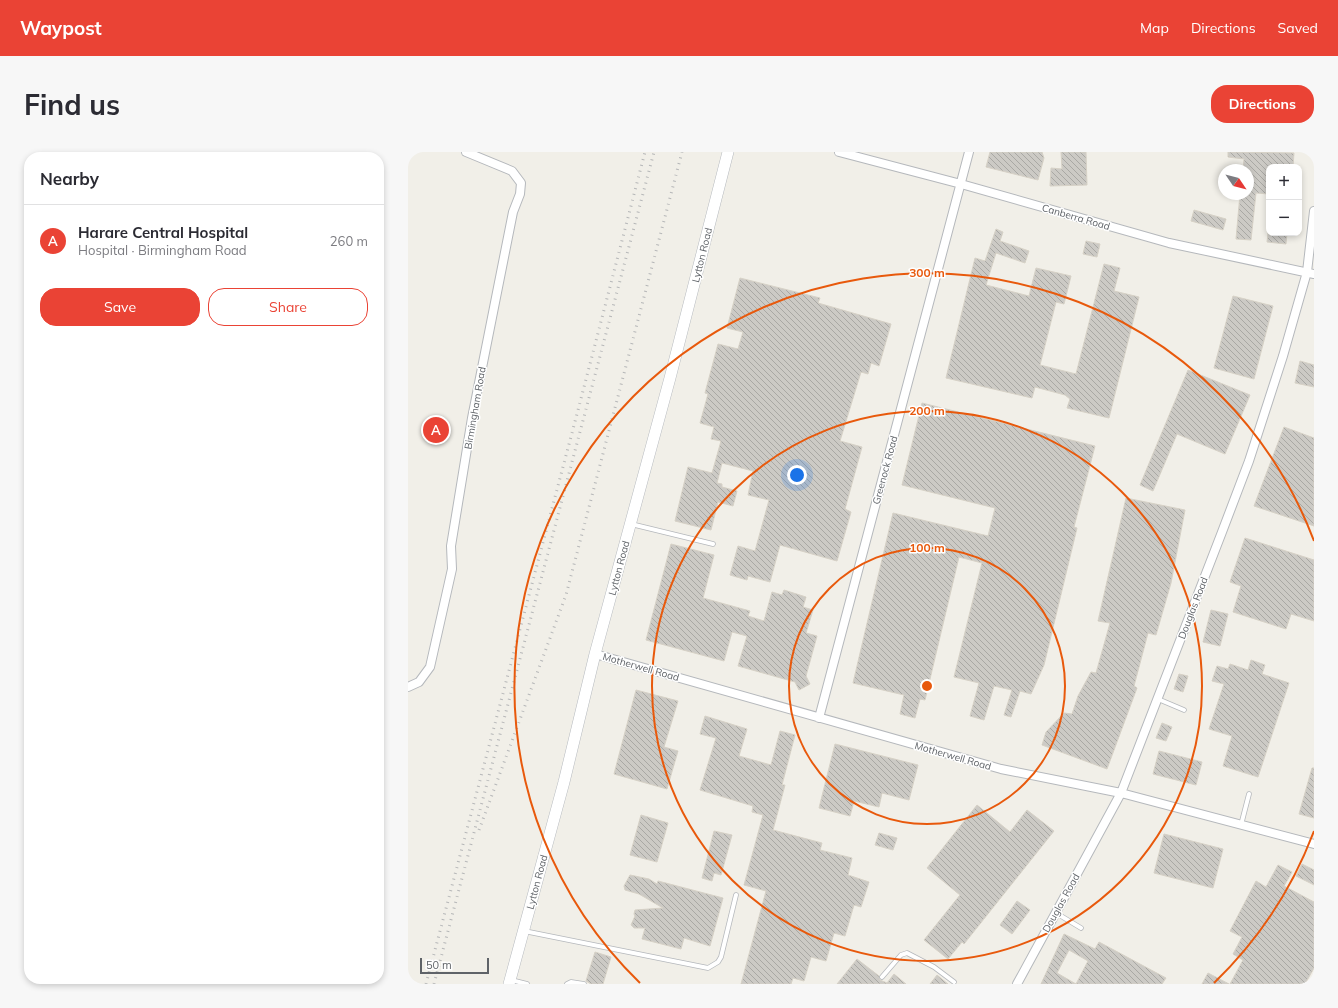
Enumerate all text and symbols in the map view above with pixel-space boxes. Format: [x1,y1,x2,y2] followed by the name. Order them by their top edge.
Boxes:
[20,16,102,40] text: Waypost
[1140,19,1169,37] text: Map
[1191,19,1256,37] text: Directions
[1278,19,1318,37] text: Saved
[1211,85,1314,123] button: Directions
[24,87,120,122] text: Find us
[1218,164,1254,200] north arrow
[1266,164,1302,236] map controls
[1266,164,1302,200] button: +
[40,168,99,189] text: Nearby
[1266,200,1302,236] button: −
[1040,201,1112,233] street label: Canberra Road
[78,223,248,242] text: Harare Central Hospital
[689,226,715,284] street label: Lytton Road
[48,233,58,249] text: A
[330,233,368,249] text: 260 m
[78,242,247,258] text: Hospital · Birmingham Road
[909,265,945,280] text: 300 m
[40,288,200,326] button: Save
[208,288,368,326] button: Share
[461,366,489,450] street label: Birmingham Road
[909,403,945,418] text: 200 m
[423,415,449,445] pin: A
[870,434,900,506] street label: Greenock Road
[787,465,807,485] your location
[605,539,633,597] street label: Lytton Road
[909,540,945,555] text: 100 m
[1175,575,1211,641] street label: Douglas Road
[601,650,681,684] street label: Motherwell Road
[920,679,934,693] centre of rings
[913,739,993,773] street label: Motherwell Road
[523,853,551,911] street label: Lytton Road
[1039,871,1083,935] street label: Douglas Road
[420,956,489,975] scale bar
[426,958,452,972] text: 50 m

